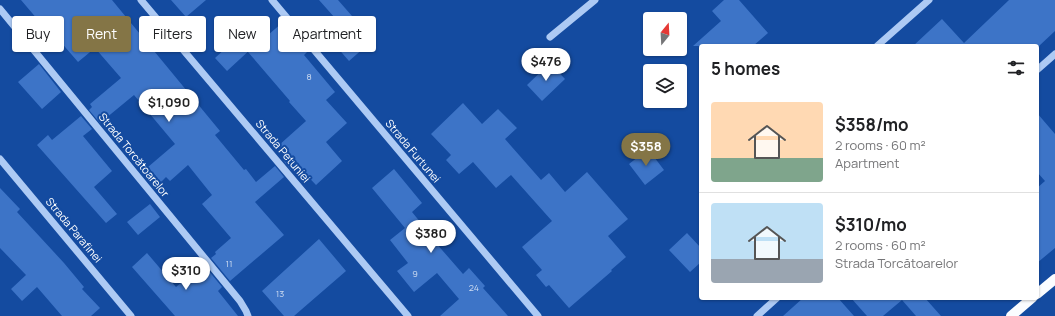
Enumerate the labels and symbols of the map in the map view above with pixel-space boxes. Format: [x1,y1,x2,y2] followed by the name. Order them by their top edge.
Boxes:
[643,12,687,56] north arrow
[522,48,570,82] pin: $476
[306,70,312,83] house number: 8
[136,89,202,123] pin: $1,090
[96,109,173,200] street label: Strada Torcătoarelor
[253,116,314,185] street label: Strada Petuniei
[382,116,444,186] street label: Strada Furtunei
[622,133,670,167] pin: $358
[43,194,106,265] street label: Strada Parafinei
[407,220,455,254] pin: $380
[162,257,210,291] pin: $310
[225,257,233,270] house number: 11
[412,267,418,280] house number: 9
[469,281,479,294] house number: 24
[276,287,284,300] house number: 13

